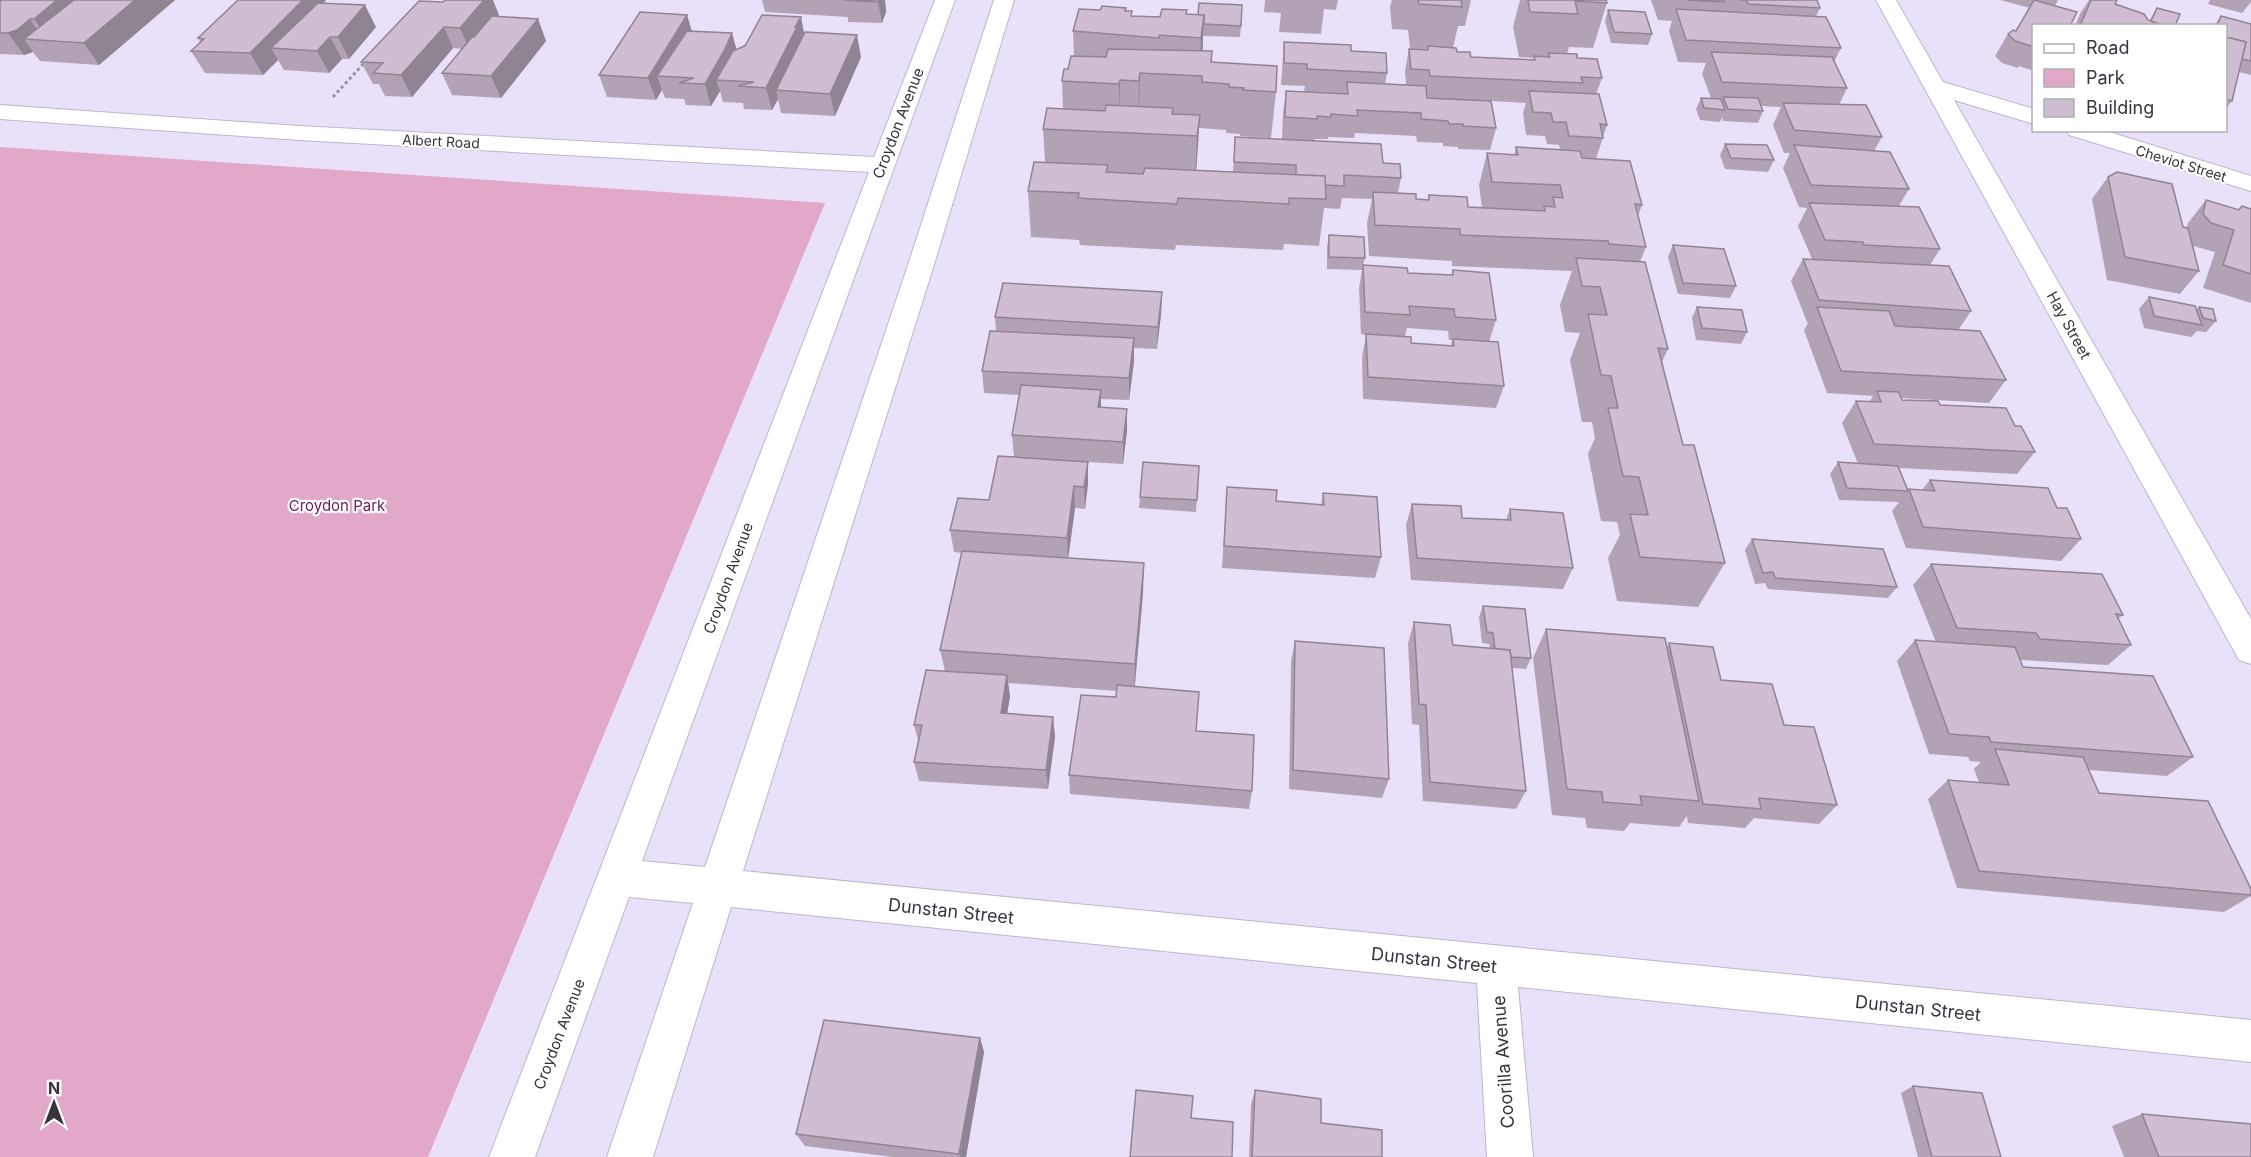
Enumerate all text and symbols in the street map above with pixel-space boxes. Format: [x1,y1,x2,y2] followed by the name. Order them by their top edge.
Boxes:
[2032,24,2227,132] legend
[2086,37,2129,58] text: Road
[868,65,928,181] street label: Croydon Avenue
[2086,67,2125,88] text: Park
[2086,97,2154,118] text: Building
[402,130,480,152] street label: Albert Road
[2134,141,2229,185] street label: Cheviot Street
[2043,288,2095,362] street label: Hay Street
[289,496,386,515] park label: Croydon Park
[699,520,757,636] street label: Croydon Avenue
[887,894,1015,928] street label: Dunstan Street
[1370,943,1498,977] street label: Dunstan Street
[529,976,589,1092] street label: Croydon Avenue
[1854,991,1982,1025] street label: Dunstan Street
[1488,995,1518,1129] street label: Coorilla Avenue
[24,1073,84,1133] north arrow
[48,1078,60,1098] text: N

